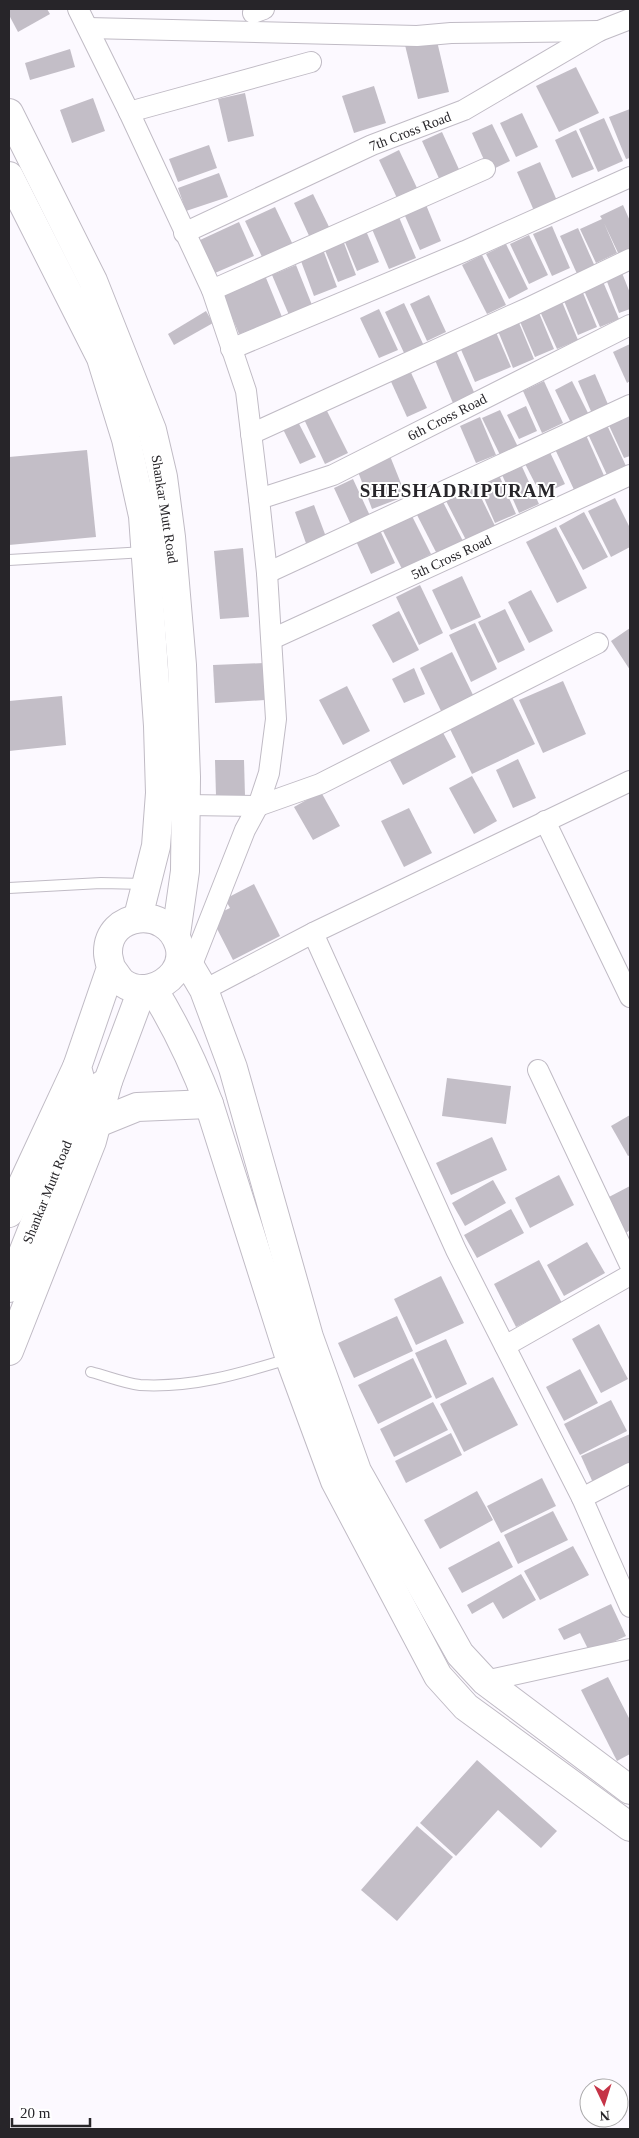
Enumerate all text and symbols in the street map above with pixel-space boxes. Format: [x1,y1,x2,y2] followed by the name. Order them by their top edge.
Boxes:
[367,109,453,154] street label: 7th Cross Road
[405,391,489,444] street label: 6th Cross Road
[149,454,180,564] street label: Shankar Mutt Road
[360,480,556,501] district label: SHESHADRIPURAM
[409,532,494,582] street label: 5th Cross Road
[20,1139,75,1246] street label: Shankar Mutt Road
[579,2078,629,2128] north arrow
[12,2096,90,2128] scale bar
[20,2105,51,2121] text: 20 m
[599,2108,610,2123] text: N

